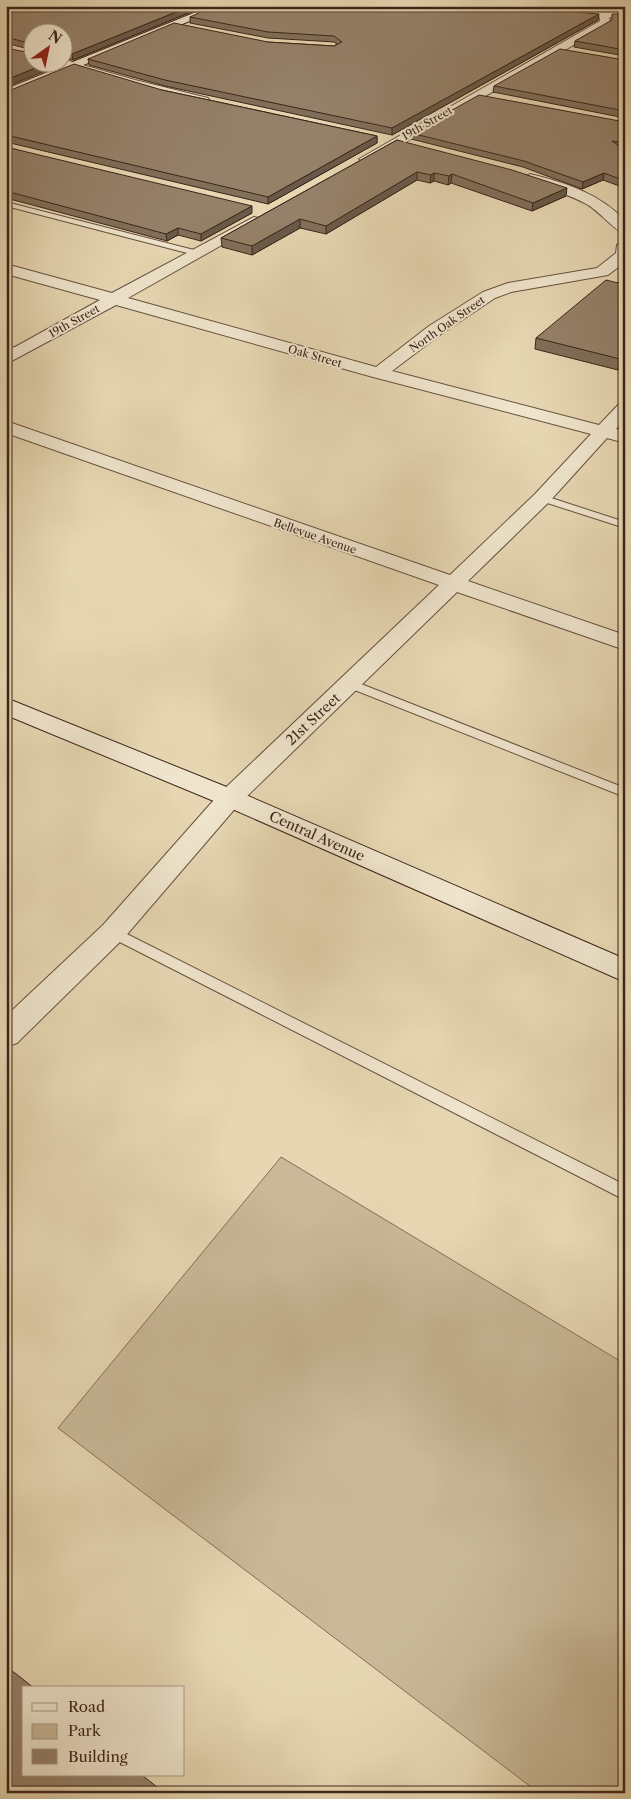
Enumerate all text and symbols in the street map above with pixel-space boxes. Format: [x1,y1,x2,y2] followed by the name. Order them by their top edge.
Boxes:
[22,22,72,72] north arrow
[45,26,65,48] text: N
[399,103,455,143] street label: 19th Street
[407,293,488,355] street label: North Oak Street
[46,301,102,341] street label: 19th Street
[287,342,344,370] street label: Oak Street
[272,515,358,557] street label: Bellevue Avenue
[282,689,344,749] street label: 21st Street
[266,807,368,865] street label: Central Avenue
[22,1686,185,1776] legend
[68,1697,105,1716] text: Road
[68,1721,102,1740] text: Park
[68,1747,128,1766] text: Building

